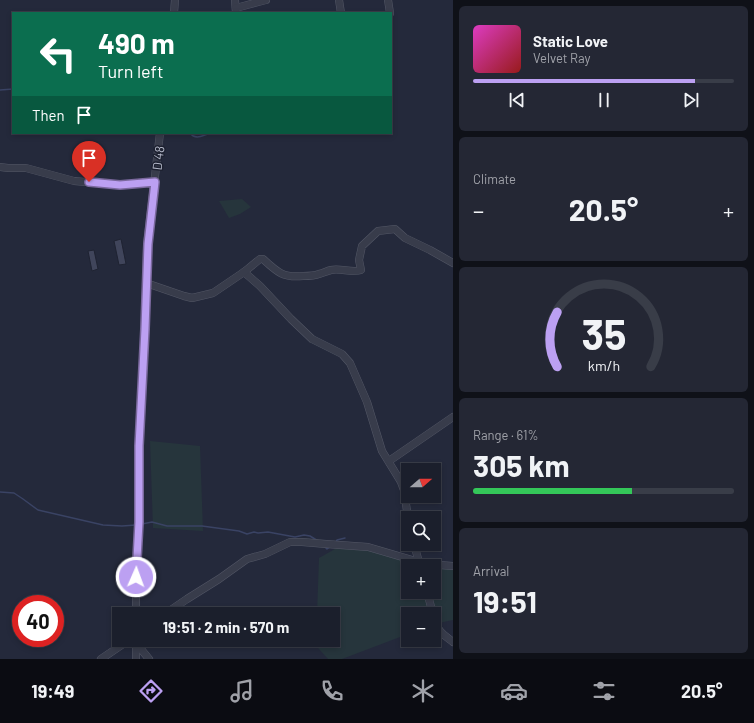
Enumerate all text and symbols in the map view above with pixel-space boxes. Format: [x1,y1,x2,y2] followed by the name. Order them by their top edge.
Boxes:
[98,26,175,60] text: 490 m
[32,28,84,80] icon: left
[533,32,608,50] text: Static Love
[533,50,591,66] text: Velvet Ray
[98,60,164,82] text: Turn left
[506,89,528,111] icon: previous
[593,89,615,111] icon: pause
[680,89,702,111] icon: next
[73,104,95,126] icon: arrive
[32,106,65,124] text: Then
[72,141,106,182] pin
[149,145,167,171] street label: D 48
[78,147,100,169] icon: arrive
[473,171,516,187] text: Climate
[569,191,638,227] text: 20.5°
[473,197,484,223] text: −
[723,197,734,223] text: +
[581,308,626,358] text: 35
[587,357,620,374] text: km/h
[473,427,538,443] text: Range · 61%
[473,447,570,483] text: 305 km
[401,463,441,503] north arrow
[401,463,441,647] map controls
[401,511,441,551] button: search
[115,556,157,598] position arrow
[401,559,441,599] button: +
[473,563,509,579] text: Arrival
[473,583,537,619] text: 19:51
[12,595,64,647] speed limit sign: 40
[401,607,441,647] button: −
[163,618,289,636] text: 19:51 · 2 min · 570 m
[137,677,165,705] icon: directions
[228,677,256,705] icon: music
[318,677,346,705] icon: phone
[409,677,437,705] icon: climate
[500,677,528,705] icon: car
[590,677,618,705] icon: filters
[31,680,74,702] text: 19:49
[681,680,723,702] text: 20.5°

